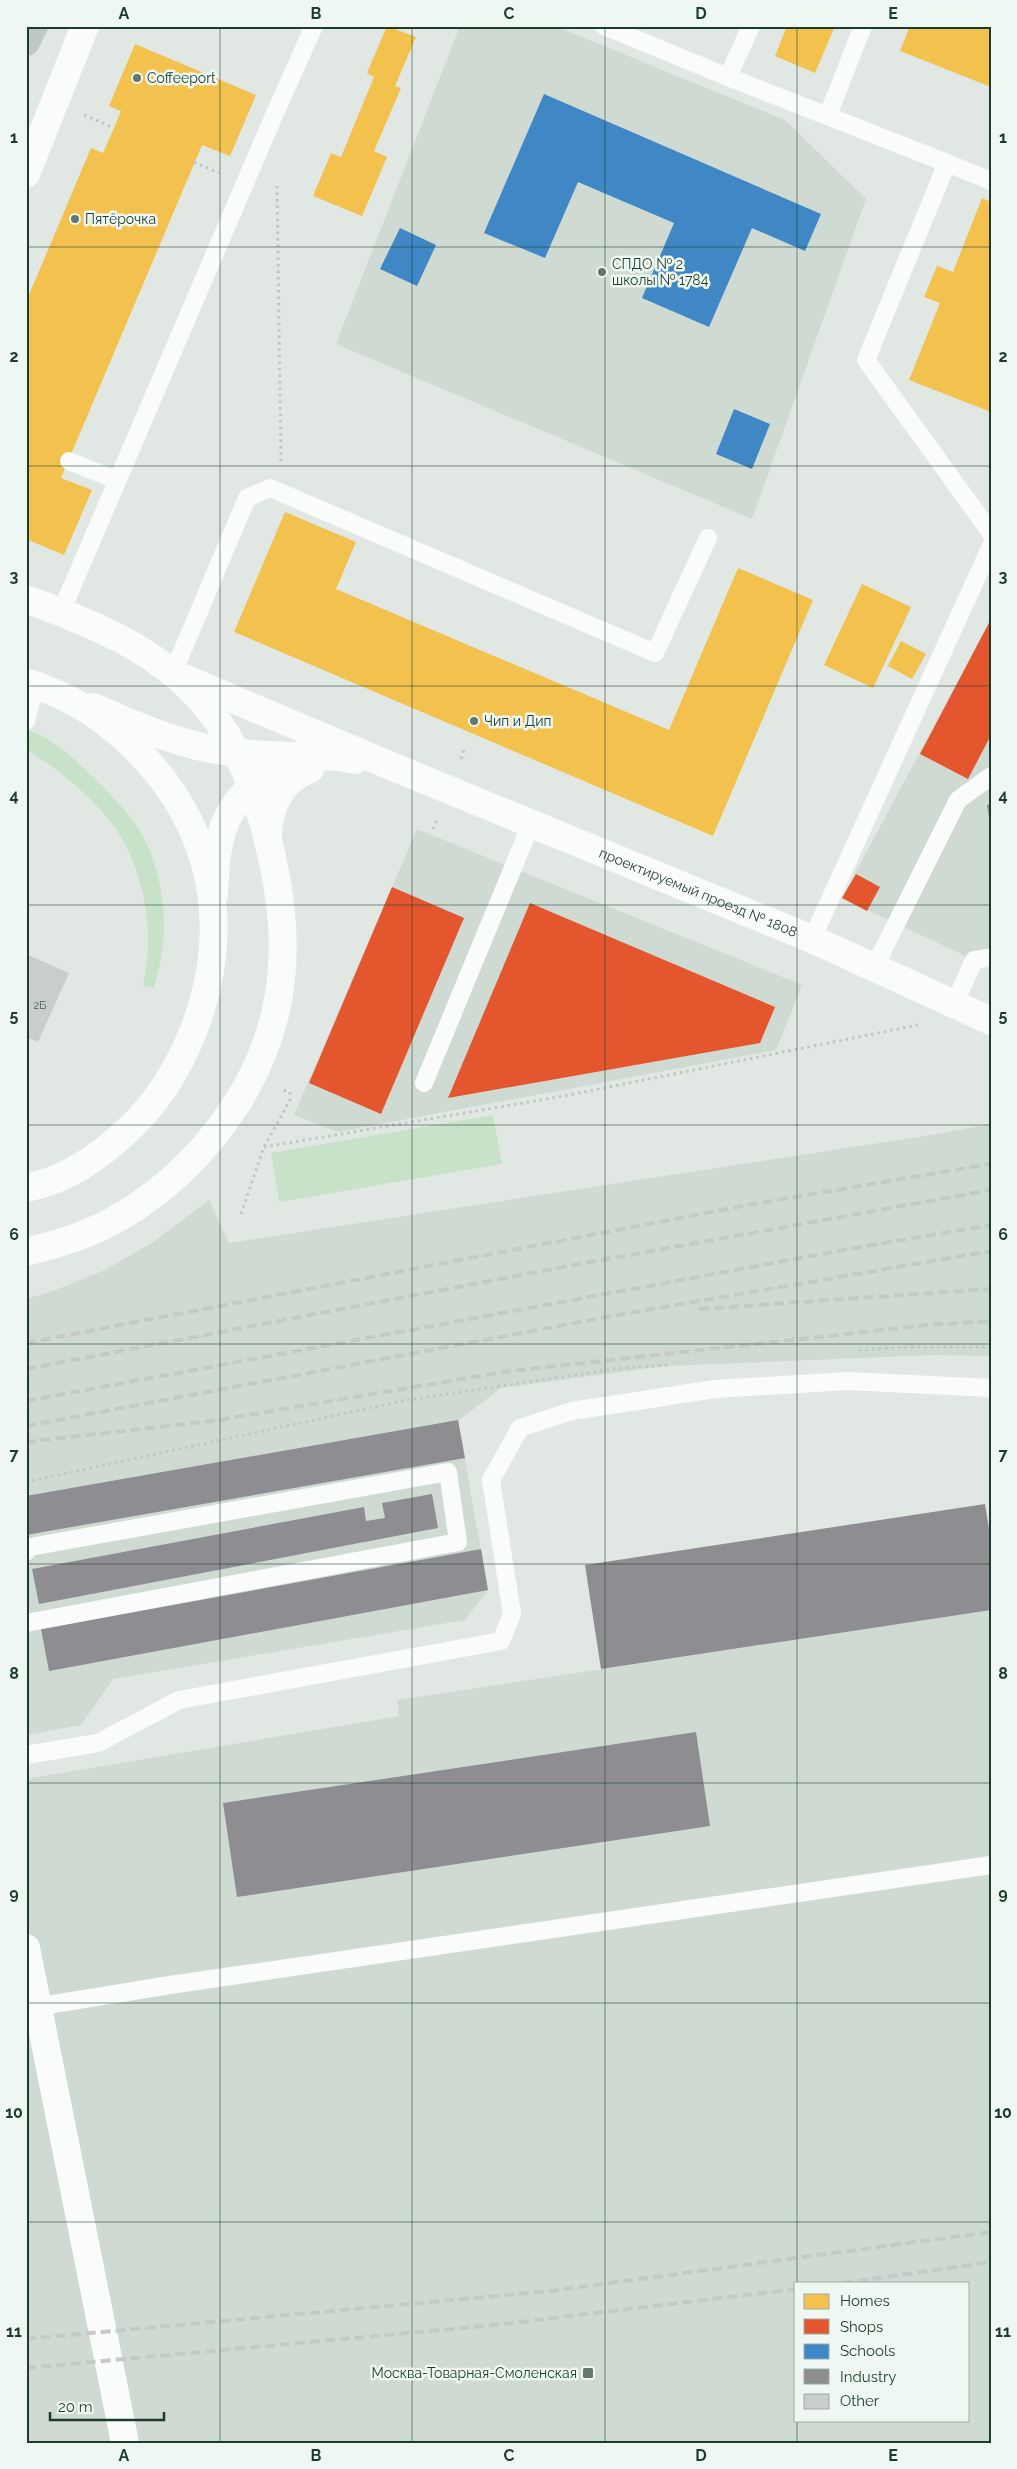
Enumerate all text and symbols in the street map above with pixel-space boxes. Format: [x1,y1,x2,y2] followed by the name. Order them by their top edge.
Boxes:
[119,4,130,23] text: A
[311,4,322,23] text: B
[504,4,515,23] text: C
[695,4,707,23] text: D
[888,4,898,23] text: E
[147,70,216,86] place label: Coffeeport
[131,72,143,84] marker: Coffeeport
[10,128,18,147] text: 1
[999,128,1007,147] text: 1
[85,211,156,227] place label: Пятёрочка
[69,213,81,225] marker: Пятёрочка
[612,256,709,288] place label: СПДО № 2 школы № 1784
[596,266,608,278] marker: СПДО № 2 школы № 1784
[9,347,19,366] text: 2
[998,347,1008,366] text: 2
[10,567,19,586] text: 3
[999,567,1008,586] text: 3
[484,713,552,729] place label: Чип и Дип
[468,715,480,727] marker: Чип и Дип
[9,786,19,805] text: 4
[998,786,1008,805] text: 4
[597,845,800,940] street label: проектируемый проезд № 1808
[34,999,46,1012] house number: 2Б
[10,1006,19,1025] text: 5
[999,1006,1008,1025] text: 5
[9,1225,19,1244] text: 6
[998,1225,1008,1244] text: 6
[10,1445,19,1464] text: 7
[999,1445,1008,1464] text: 7
[9,1664,19,1683] text: 8
[998,1664,1008,1683] text: 8
[9,1884,19,1903] text: 9
[998,1884,1008,1903] text: 9
[5,2103,23,2122] text: 10
[994,2103,1012,2122] text: 10
[794,2282,970,2422] legend
[840,2292,890,2310] text: Homes
[840,2318,883,2336] text: Shops
[6,2322,22,2341] text: 11
[995,2322,1011,2341] text: 11
[840,2342,895,2360] text: Schools
[371,2365,577,2381] place label: Москва-Товарная-Смоленская
[581,2366,595,2380] marker: Москва-Товарная-Смоленская
[840,2368,896,2386] text: Industry
[50,2389,164,2421] scale bar
[840,2392,880,2410] text: Other
[58,2398,93,2416] text: 20 m
[119,2446,130,2465] text: A
[311,2446,322,2465] text: B
[504,2446,515,2465] text: C
[695,2446,707,2465] text: D
[888,2446,898,2465] text: E

